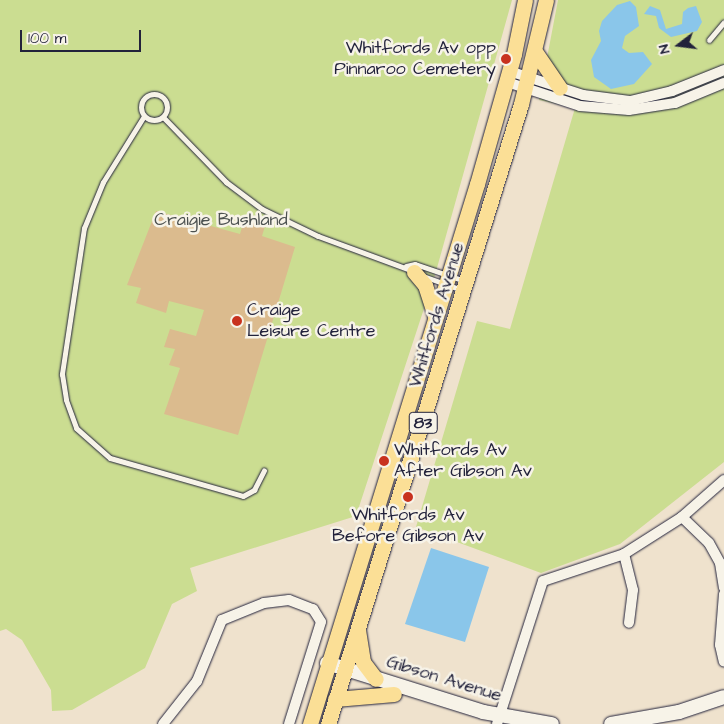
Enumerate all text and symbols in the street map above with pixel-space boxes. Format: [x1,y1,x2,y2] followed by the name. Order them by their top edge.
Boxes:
[22,20,144,52] scale bar
[654,20,704,70] north arrow
[28,28,67,49] text: 100 m
[334,38,496,80] place label: Whitfords Av opp Pinnaroo Cemetery
[654,42,675,56] text: N
[500,53,512,65] marker: Whitfords Av opp Pinnaroo Cemetery
[154,209,288,231] park label: Craigie Bushland
[405,240,469,390] street label: Whitfords Avenue
[247,300,375,342] place label: Craige Leisure Centre
[231,315,243,327] marker: Craige Leisure Centre
[408,409,438,436] road number: 83
[394,440,532,482] place label: Whitfords Av After Gibson Av
[378,455,390,467] marker: Whitfords Av After Gibson Av
[402,491,414,503] marker: Whitfords Av Before Gibson Av
[332,505,484,548] place label: Whitfords Av Before Gibson Av
[384,651,504,707] street label: Gibson Avenue

